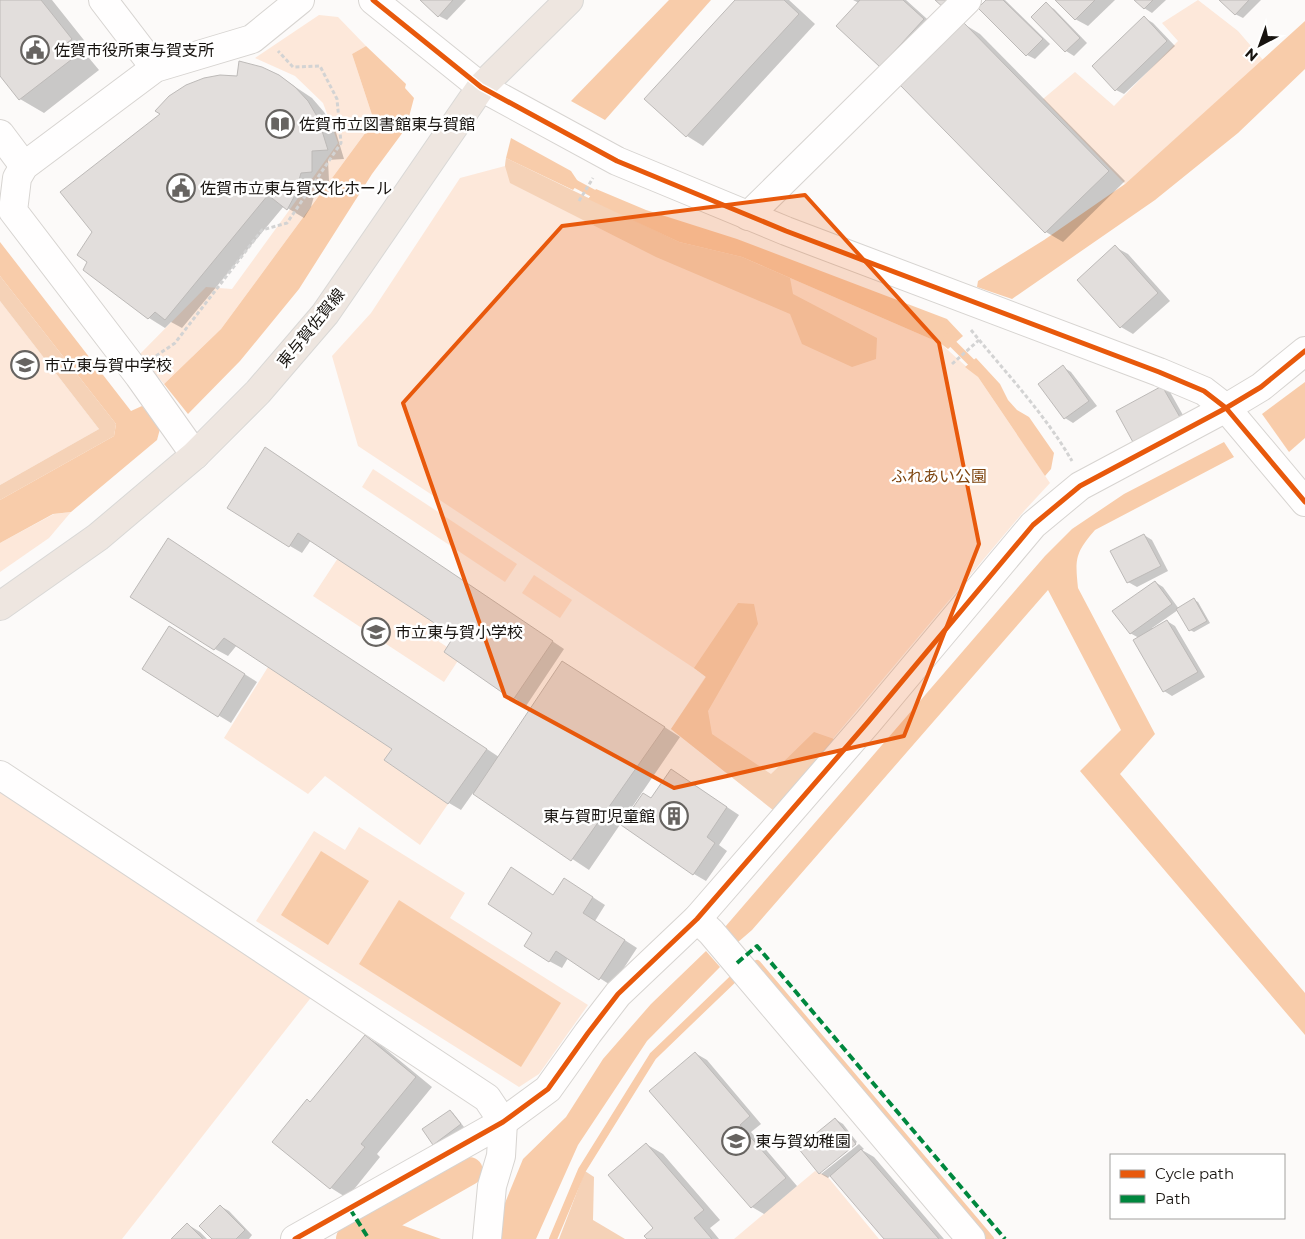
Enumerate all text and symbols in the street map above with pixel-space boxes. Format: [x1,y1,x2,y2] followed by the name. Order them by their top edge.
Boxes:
[1235,20,1285,70] north arrow
[20,35,50,65] public building icon: 佐賀市役所東与賀支所
[54,41,214,60] place label: 佐賀市役所東与賀支所
[1241,44,1262,65] text: N
[265,109,295,139] library icon: 佐賀市立図書館東与賀館
[299,115,475,134] place label: 佐賀市立図書館東与賀館
[166,173,196,203] public building icon: 佐賀市立東与賀文化ホール
[200,179,392,198] place label: 佐賀市立東与賀文化ホール
[273,285,349,371] street label: 東与賀佐賀線
[10,350,40,380] school or university icon: 市立東与賀中学校
[44,356,172,375] place label: 市立東与賀中学校
[891,467,987,486] park label: ふれあい公園
[361,617,391,647] school or university icon: 市立東与賀小学校
[395,623,523,642] place label: 市立東与賀小学校
[659,801,689,831] building icon: 東与賀町児童館
[543,807,655,826] place label: 東与賀町児童館
[721,1126,751,1156] school or university icon: 東与賀幼稚園
[755,1132,851,1151] place label: 東与賀幼稚園
[1110,1154,1285,1219] legend
[1155,1164,1234,1183] text: Cycle path
[1155,1189,1191,1208] text: Path

